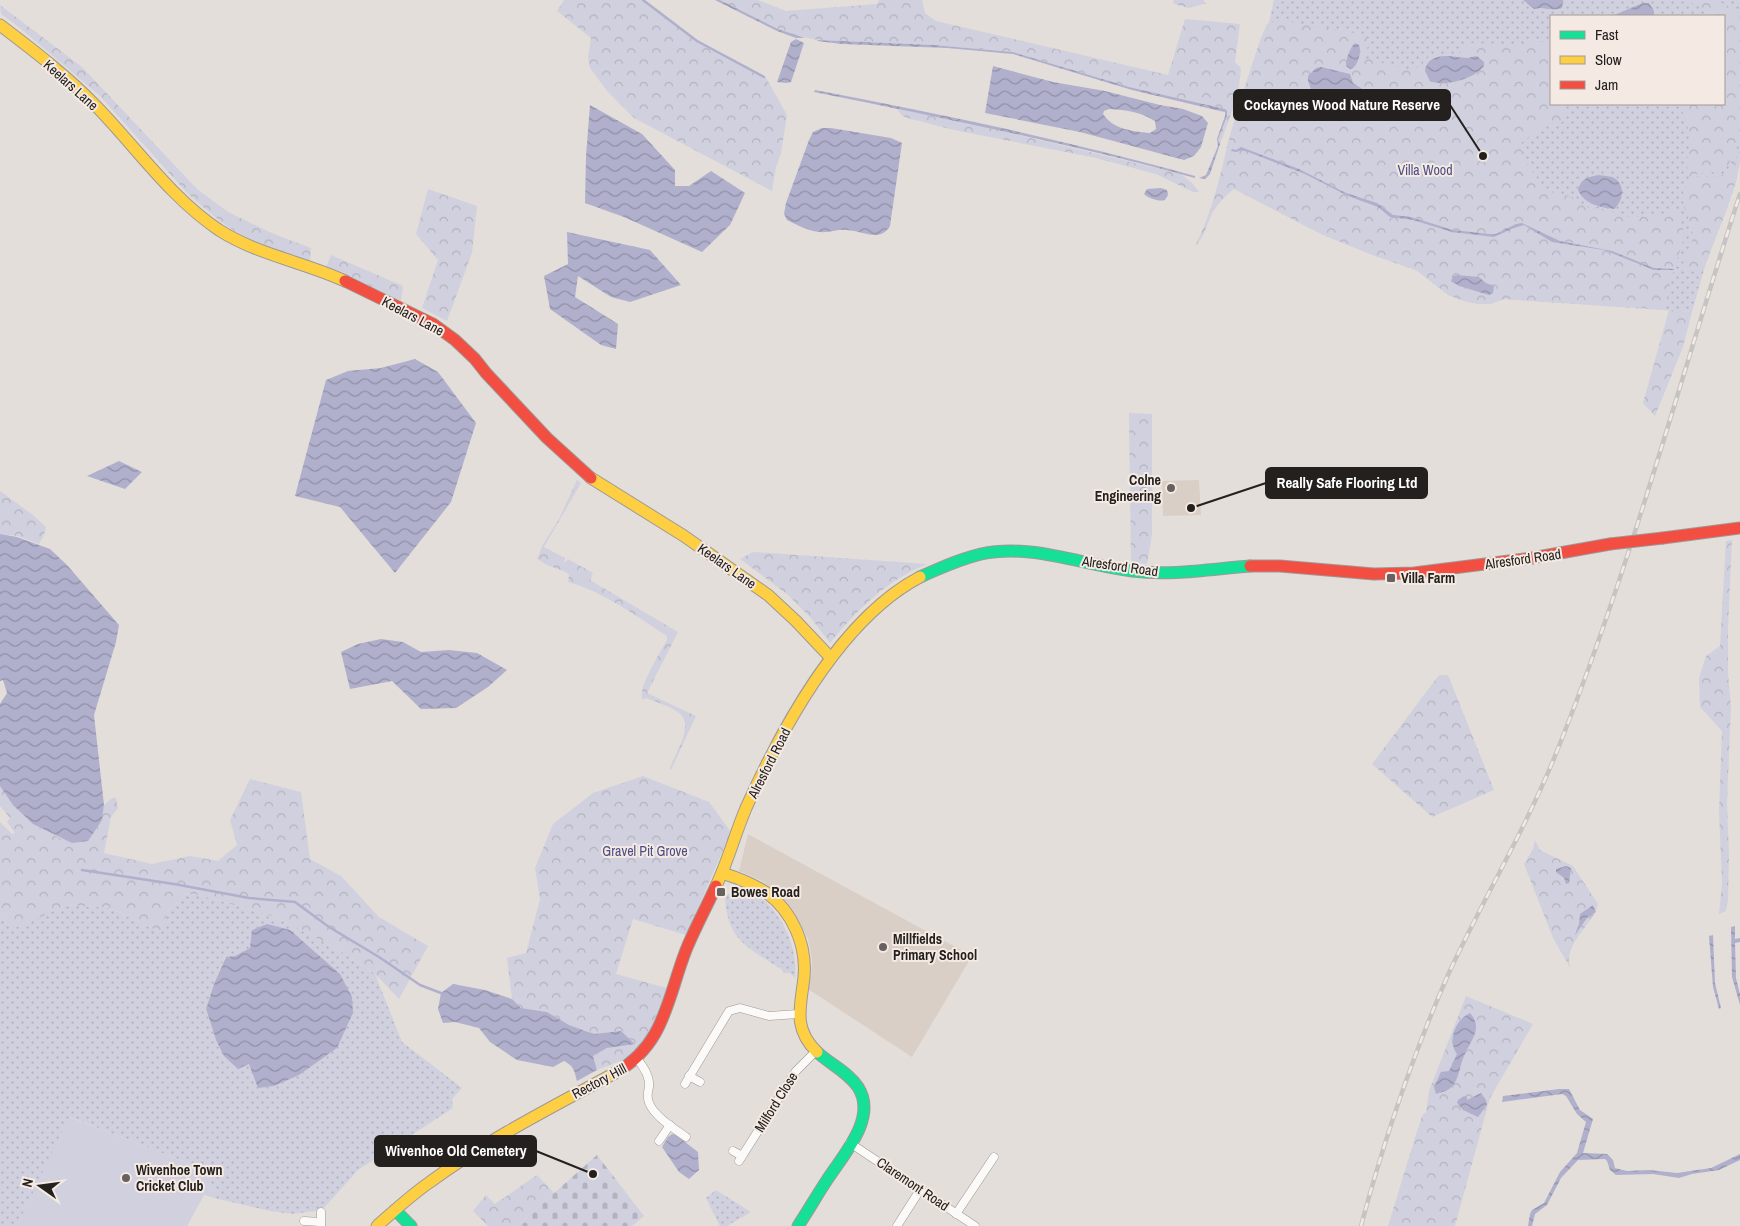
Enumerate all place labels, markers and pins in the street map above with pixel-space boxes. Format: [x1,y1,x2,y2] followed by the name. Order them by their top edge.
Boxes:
[1234,90,1450,120] callout: Cockaynes Wood Nature Reserve
[1266,468,1427,498] callout: Really Safe Flooring Ltd
[1095,471,1161,505] place label: Colne Engineering
[1165,482,1177,494] marker: Colne Engineering
[1401,569,1455,587] place label: Villa Farm
[1385,572,1397,584] marker: Villa Farm
[731,883,800,901] place label: Bowes Road
[715,886,727,898] marker: Bowes Road
[893,930,977,964] place label: Millfields Primary School
[877,941,889,953] marker: Millfields Primary School
[375,1136,536,1166] callout: Wivenhoe Old Cemetery
[136,1161,222,1195] place label: Wivenhoe Town Cricket Club
[120,1172,132,1184] marker: Wivenhoe Town Cricket Club

